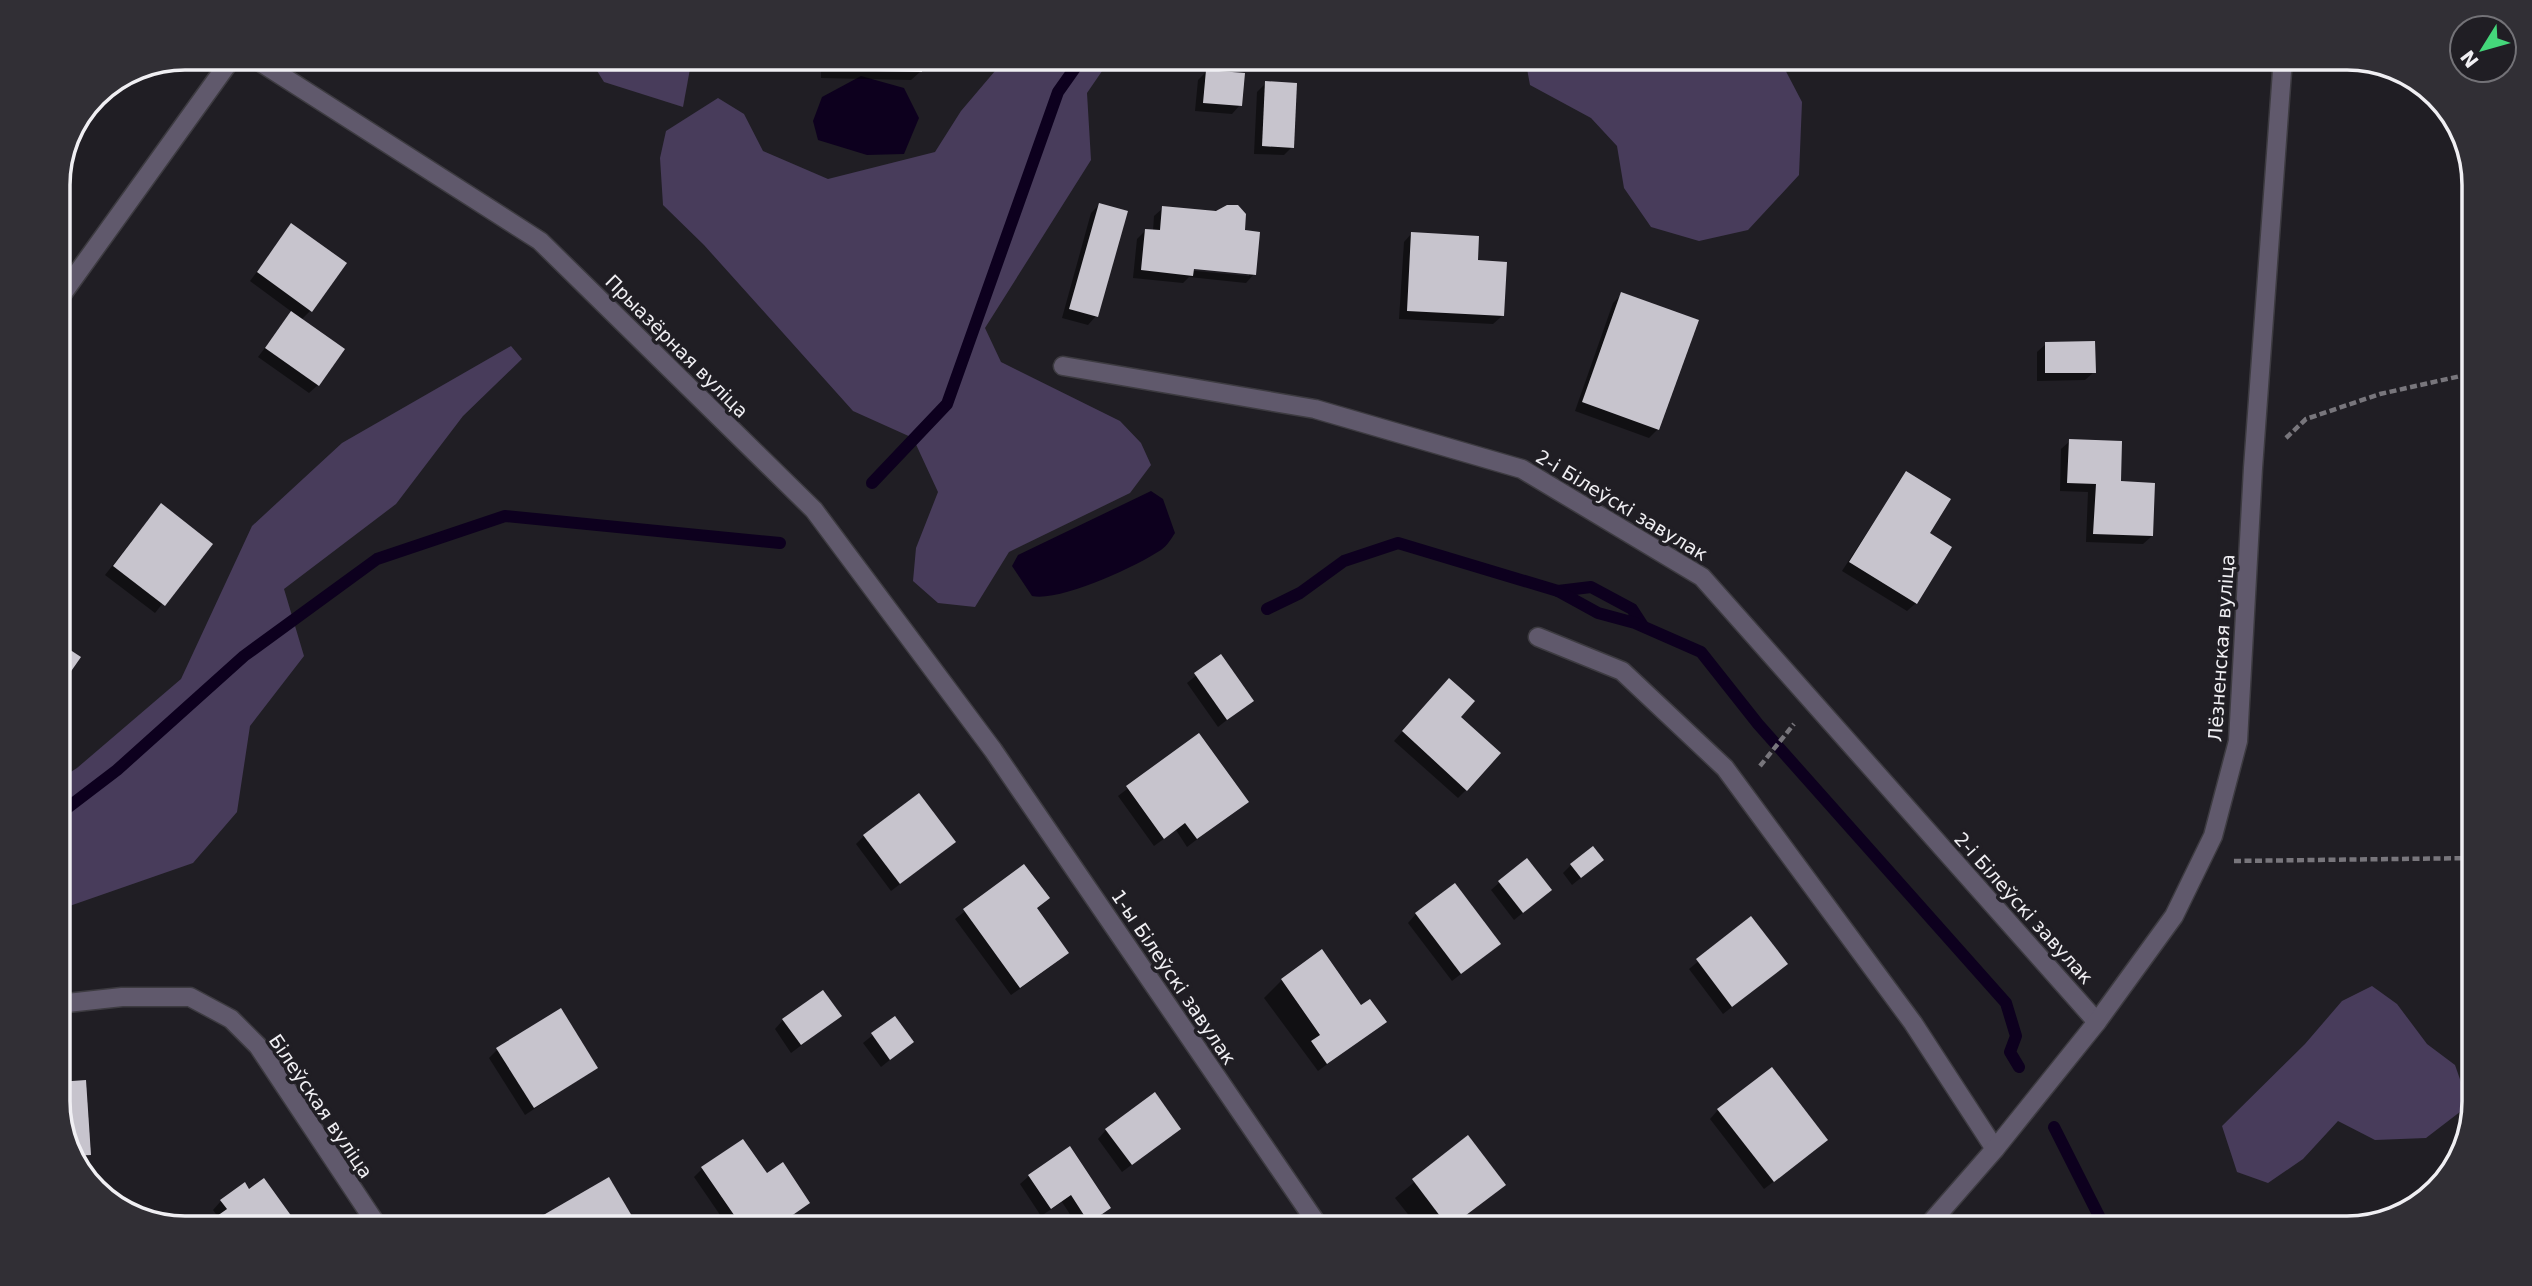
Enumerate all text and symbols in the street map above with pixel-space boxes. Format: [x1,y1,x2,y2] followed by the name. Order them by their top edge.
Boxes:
[2448,14,2518,84] north arrow
[2456,46,2483,72] text: N
[601,270,753,422] street label: Прыазёрная вуліца
[1532,445,1712,565] street label: 2-і Білеўскі завулак
[2203,553,2239,743] street label: Лёзненская вуліца
[1950,828,2098,988] street label: 2-і Білеўскі завулак
[1107,885,1241,1069] street label: 1-ы Білеўскі завулак
[265,1030,377,1182] street label: Білеўская вуліца

